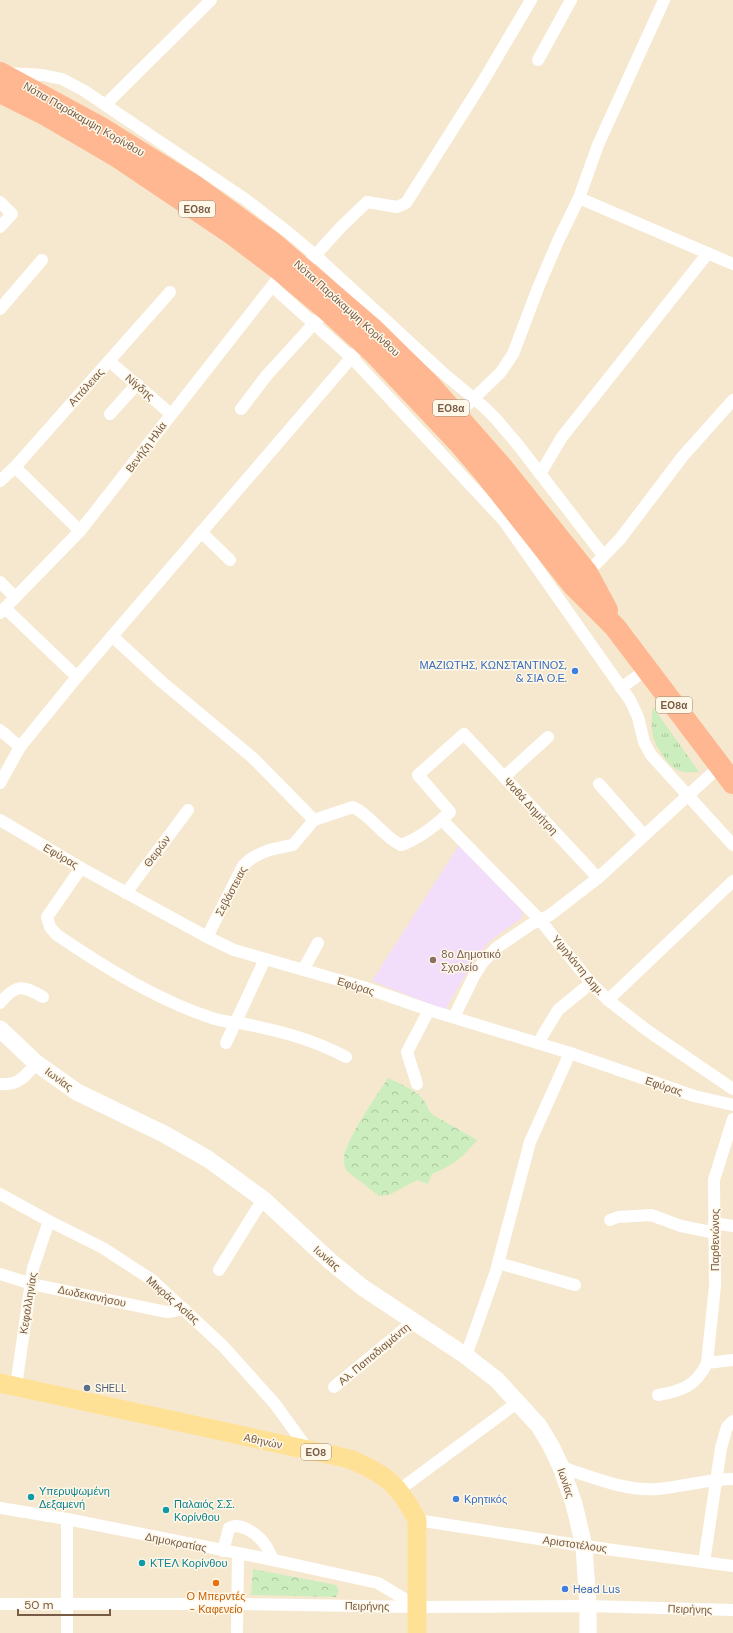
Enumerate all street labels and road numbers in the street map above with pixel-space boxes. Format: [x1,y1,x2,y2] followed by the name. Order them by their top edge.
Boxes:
[21,79,147,159] street label: Νότια Παράκαμψη Κορίνθου
[179,201,215,217] road number: ΕΟ8α
[291,257,403,359] street label: Νότια Παράκαμψη Κορίνθου
[65,365,107,409] street label: Αττάλειας
[123,371,157,403] street label: Νίγδης
[433,400,469,416] road number: ΕΟ8α
[122,418,170,475] street label: Βενήζη Ηλία
[656,697,692,713] road number: ΕΟ8α
[501,774,561,838] street label: Ψαθά Δημήτρη
[141,832,174,870] street label: Θειρών
[41,840,81,872] street label: Εφύρας
[212,864,250,918] street label: Σεβάστειας
[549,932,607,998] street label: Υψηλάντη Δημ.
[336,974,376,998] street label: Εφύρας
[42,1064,76,1094] street label: Ιωνίας
[644,1073,684,1099] street label: Εφύρας
[708,1209,722,1271] street label: Παρθενώνος
[311,1242,343,1274] street label: Ιωνίας
[16,1271,40,1335] street label: Κεφαλληνίας
[143,1273,203,1327] street label: Μικράς Ασίας
[57,1282,127,1310] street label: Δωδεκανήσου
[335,1320,413,1388] street label: Αλ. Παπαδιαμάντη
[242,1430,284,1452] street label: Αθηνών
[301,1444,331,1460] road number: ΕΟ8
[554,1466,578,1500] street label: Ιωνίας
[144,1529,208,1555] street label: Δημοκρατίας
[542,1533,608,1555] street label: Αριστοτέλους
[345,1599,389,1613] street label: Πειρήνης
[667,1601,713,1617] street label: Πειρήνης

